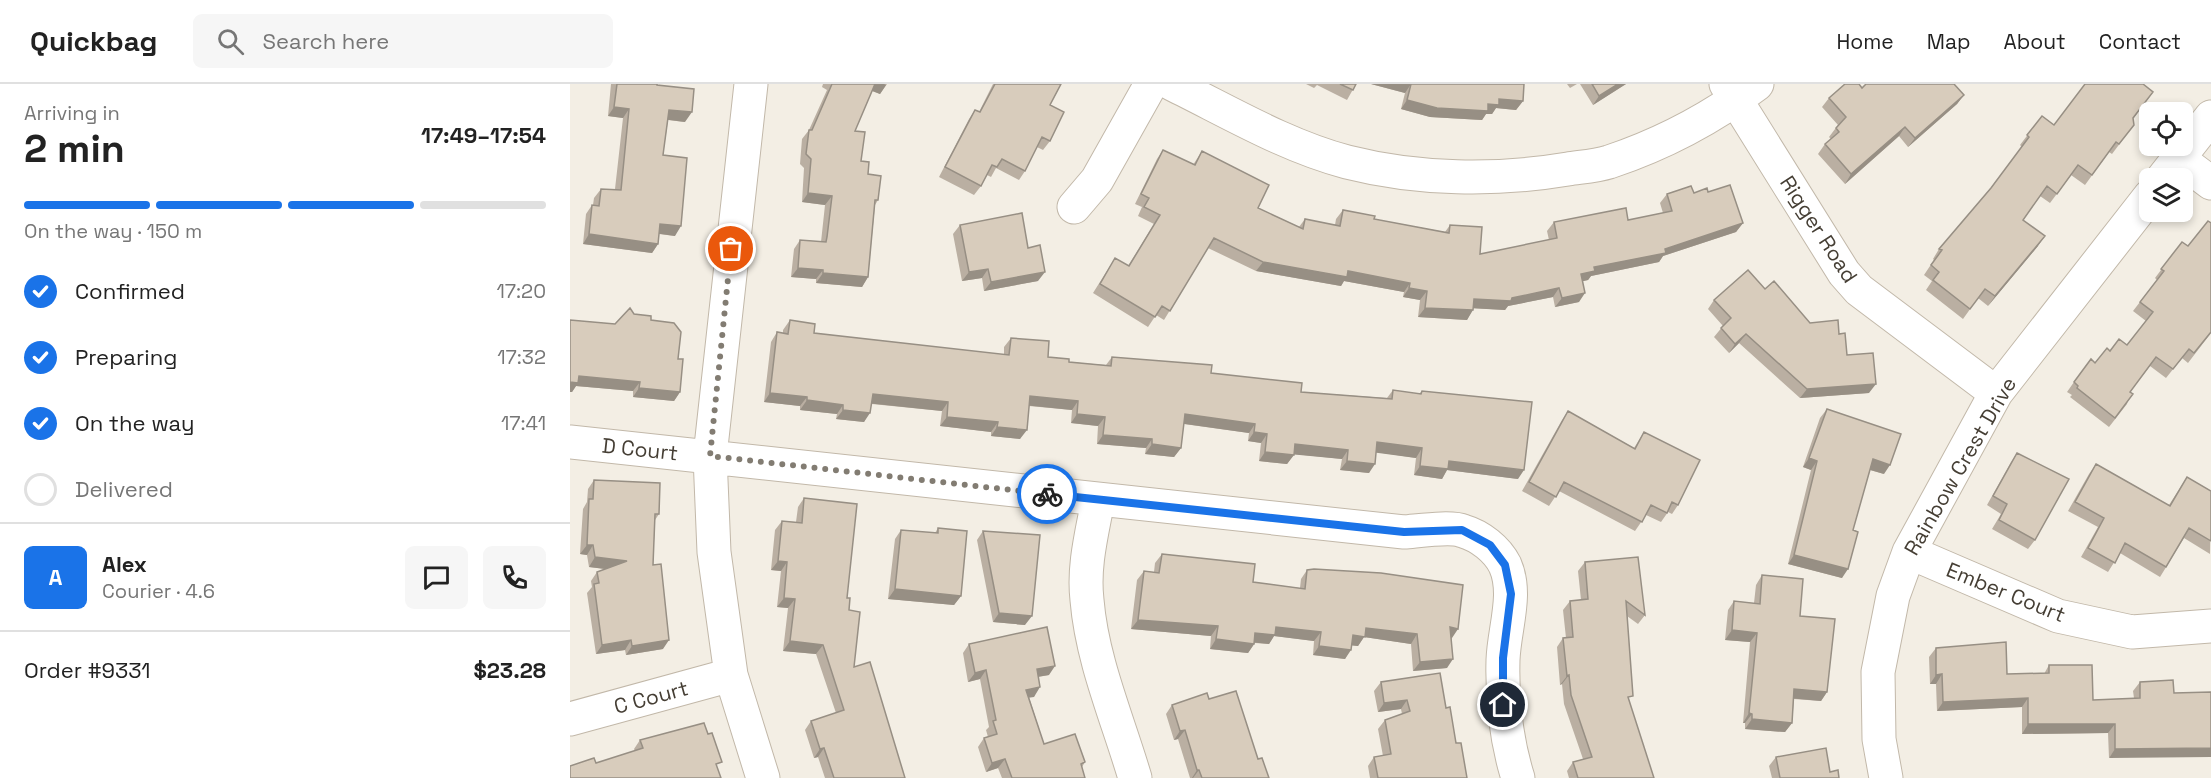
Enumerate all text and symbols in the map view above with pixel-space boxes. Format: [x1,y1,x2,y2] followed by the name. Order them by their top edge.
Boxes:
[193,14,613,68] search box
[30,23,157,59] text: Quickbag
[214,25,247,58] icon: search
[262,27,389,55] text: Search here
[1836,28,1894,55] text: Home
[1927,28,1971,55] text: Map
[2004,28,2066,55] text: About
[2099,28,2181,55] text: Contact
[24,100,120,126] text: Arriving in
[2139,102,2193,222] map controls
[2139,102,2193,156] button: locate
[421,121,546,149] text: 17:49–17:54
[24,124,125,173] text: 2 min
[2139,168,2193,222] button: layers
[1774,170,1864,288] street label: Rigger Road
[24,218,202,244] text: On the way · 150 m
[705,223,756,274] pin
[714,232,747,265] icon: bag
[24,275,57,308] icon: check
[75,277,185,305] text: Confirmed
[496,278,546,304] text: 17:20
[24,341,57,374] icon: check
[75,343,177,371] text: Preparing
[497,344,546,370] text: 17:32
[1898,372,2022,560] street label: Rainbow Crest Drive
[24,407,57,440] icon: check
[75,409,194,437] text: On the way
[501,410,546,436] text: 17:41
[601,432,679,466] street label: D Court
[1017,464,1077,524] courier
[75,475,173,503] text: Delivered
[1031,478,1064,511] icon: bike
[405,546,468,609] button: chat
[483,546,546,609] button: phone
[102,550,147,578] text: Alex
[1943,556,2069,628] street label: Ember Court
[49,563,62,591] text: A
[102,578,215,604] text: Courier · 4.6
[24,656,151,684] text: Order #9331
[473,656,546,684] text: $23.28
[611,674,691,720] street label: C Court
[1477,679,1528,730] pin
[1486,688,1519,721] icon: home

